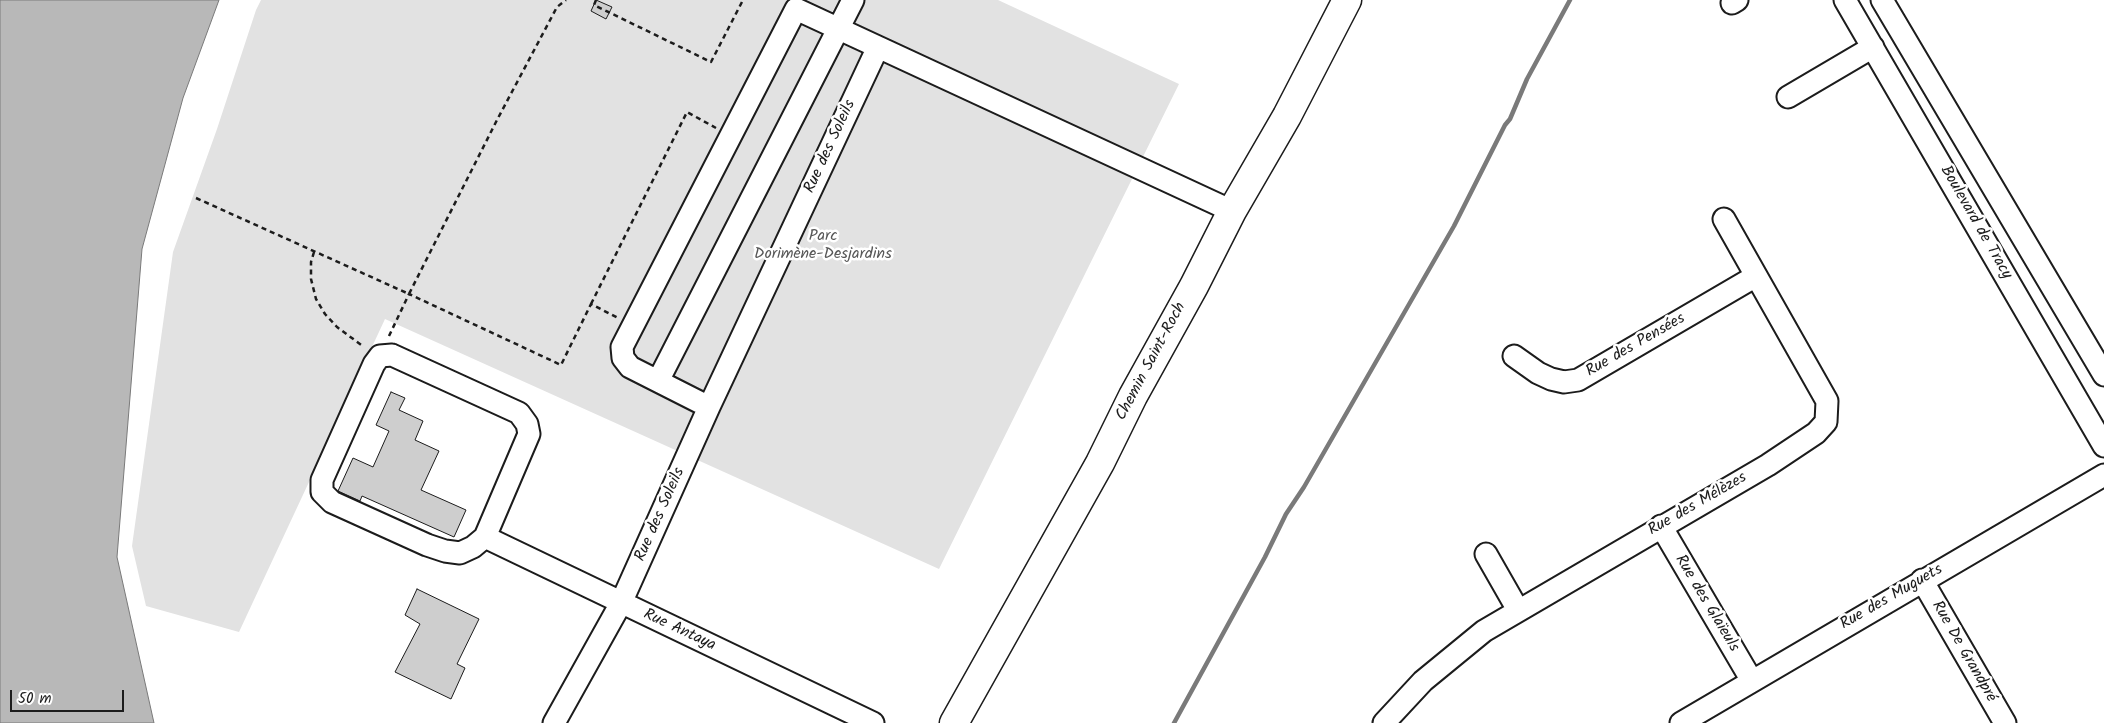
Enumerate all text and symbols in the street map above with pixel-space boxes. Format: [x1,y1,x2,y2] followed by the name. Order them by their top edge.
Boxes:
[801,97,861,197] street label: Rue des Soleils
[1935,163,2015,283] street label: Boulevard de Tracy
[754,227,892,265] park label: Parc Dorimène-Desjardins
[1113,300,1191,424] street label: Chemin Saint-Roch
[1583,310,1689,382] street label: Rue des Pensées
[632,465,690,565] street label: Rue des Soleils
[1645,469,1751,541] street label: Rue des Mélèzes
[1670,552,1742,656] street label: Rue des Glaïeuls
[1837,561,1947,635] street label: Rue des Muguets
[1926,598,2000,706] street label: Rue De Grandpré
[640,606,718,656] street label: Rue Antaya
[12,680,126,712] scale bar
[18,687,52,711] text: 50 m

